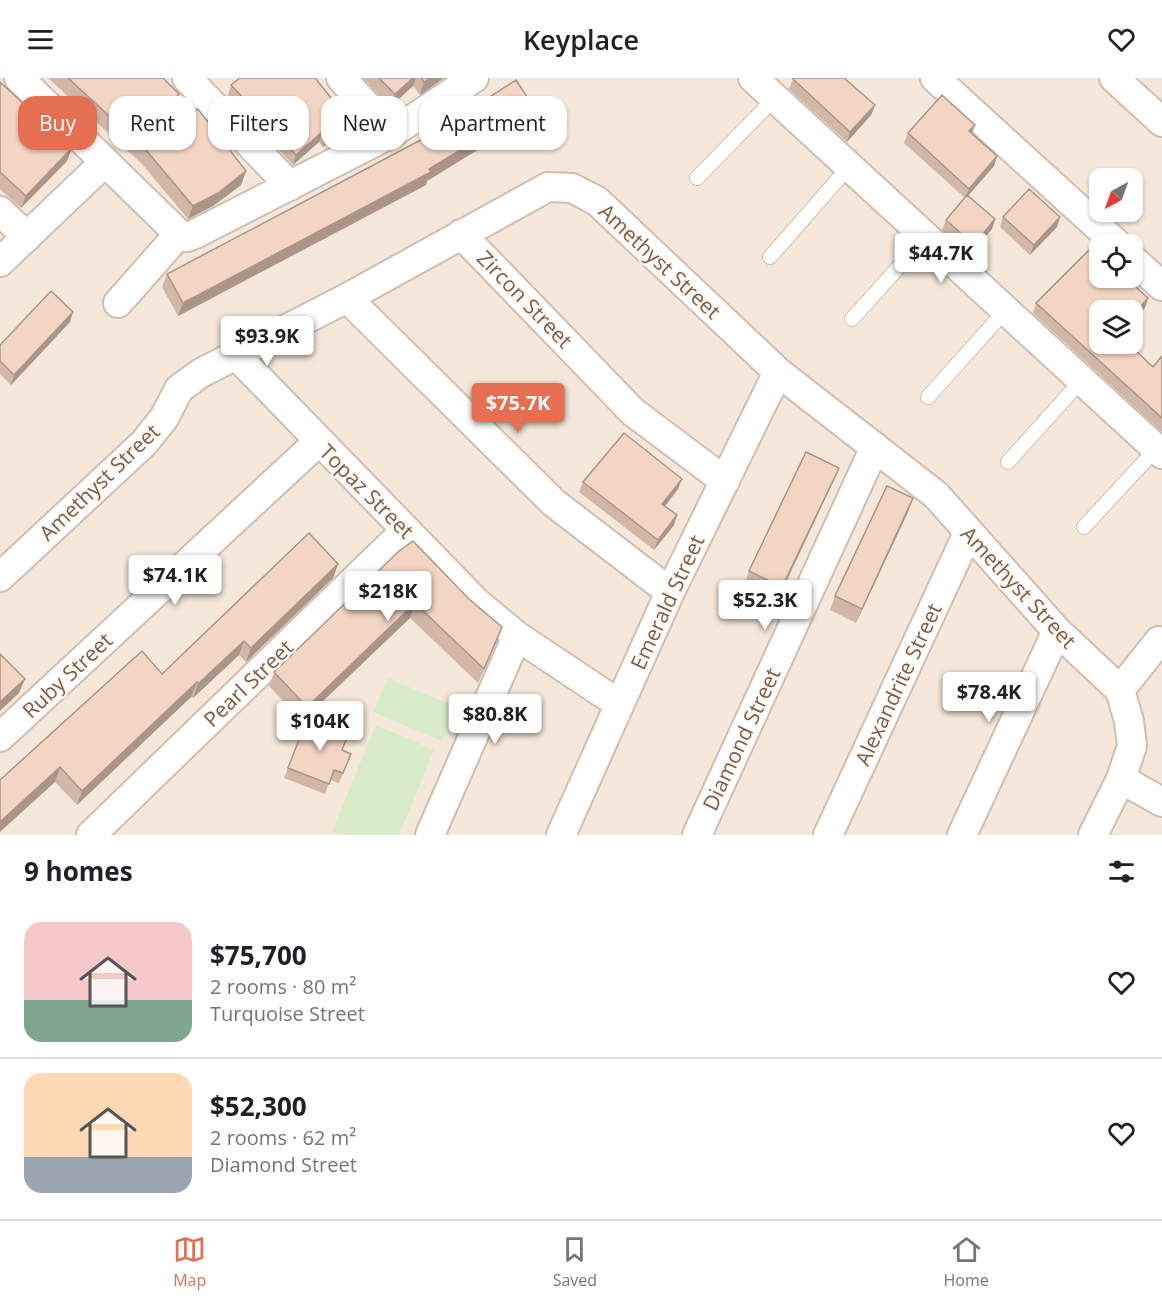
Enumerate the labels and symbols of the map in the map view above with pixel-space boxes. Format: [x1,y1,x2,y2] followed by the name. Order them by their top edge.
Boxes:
[1089,168,1143,222] north arrow
[593,197,727,325] street label: Amethyst Street
[892,233,990,284] pin: $44.7K
[471,244,579,354] street label: Zircon Street
[218,316,316,367] pin: $93.9K
[469,383,567,434] pin: $75.7K
[33,417,165,547] street label: Amethyst Street
[314,438,420,544] street label: Topaz Street
[955,520,1083,654] street label: Amethyst Street
[624,530,710,674] street label: Emerald Street
[126,555,224,606] pin: $74.1K
[346,571,430,622] pin: $218K
[716,580,814,631] pin: $52.3K
[848,598,948,770] street label: Alexandrite Street
[16,626,118,724] street label: Ruby Street
[197,633,299,733] street label: Pearl Street
[696,663,786,815] street label: Diamond Street
[940,672,1038,723] pin: $78.4K
[446,694,544,745] pin: $80.8K
[278,701,362,752] pin: $104K

